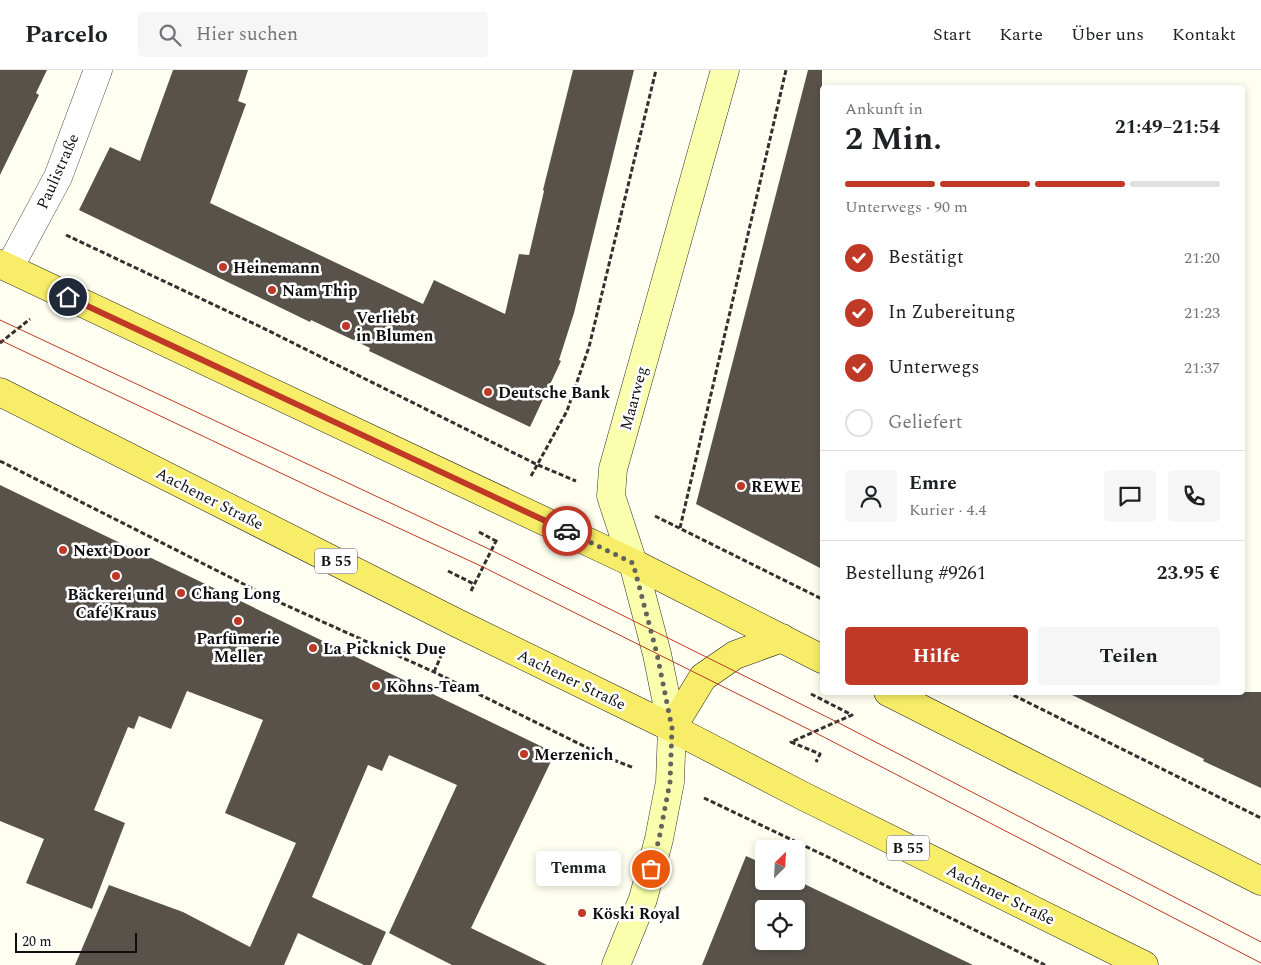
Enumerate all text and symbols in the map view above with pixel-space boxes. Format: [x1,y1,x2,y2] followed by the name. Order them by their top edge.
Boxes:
[138,12,488,57] search box
[25,17,108,53] text: Parcelo
[196,20,298,49] text: Hier suchen
[156,21,184,49] icon: search
[933,21,971,48] text: Start
[999,21,1043,48] text: Karte
[1071,21,1144,48] text: Über uns
[1172,21,1236,48] text: Kontakt
[845,97,923,121] text: Ankunft in
[1115,113,1220,142] text: 21:49–21:54
[845,115,942,164] text: 2 Min.
[31,130,85,213] street label: Paulistraße
[845,195,968,219] text: Unterwegs · 90 m
[888,243,964,272] text: Bestätigt
[845,244,873,272] icon: check
[1184,246,1220,270] text: 21:20
[233,256,320,280] place label: Heinemann
[217,261,229,273] marker: Heinemann
[47,276,89,318] pin
[282,279,357,303] place label: Nam Thip
[54,283,82,311] icon: home
[266,284,278,296] marker: Nam Thip
[888,298,1016,327] text: In Zubereitung
[845,299,873,327] icon: check
[1184,301,1220,325] text: 21:23
[356,306,433,348] place label: Verliebt in Blumen
[340,320,352,332] marker: Verliebt in Blumen
[888,353,979,382] text: Unterwegs
[845,354,873,382] icon: check
[1184,356,1220,380] text: 21:37
[614,363,654,433] street label: Maarweg
[498,381,611,405] place label: Deutsche Bank
[482,386,494,398] marker: Deutsche Bank
[888,408,962,437] text: Geliefert
[152,461,268,536] street label: Aachener Straße
[909,469,957,498] text: Emre
[845,470,897,522] button: person
[1104,470,1156,522] button: chat
[1168,470,1220,522] button: phone
[751,475,801,499] place label: REWE
[735,480,747,492] marker: REWE
[909,498,986,522] text: Kurier · 4.4
[542,506,592,556] courier
[553,517,581,545] icon: car
[73,539,150,563] place label: Next Door
[57,544,69,556] marker: Next Door
[315,548,357,574] road number: B 55
[845,559,986,588] text: Bestellung #9261
[1157,559,1220,588] text: 23.95 €
[110,570,122,582] marker: Bäckerei und Café Kraus
[191,582,281,606] place label: Chang Long
[67,583,165,625] place label: Bäckerei und Café Kraus
[175,587,187,599] marker: Chang Long
[232,615,244,627] marker: Parfümerie Meller
[196,627,280,669] place label: Parfümerie Meller
[845,627,1028,685] button: Hilfe
[1038,627,1220,685] button: Teilen
[323,637,446,661] place label: La Picknick Due
[307,642,319,654] marker: La Picknick Due
[513,643,630,717] street label: Aachener Straße
[386,675,480,699] place label: Kohns-Team
[370,680,382,692] marker: Kohns-Team
[534,743,613,767] place label: Merzenich
[518,748,530,760] marker: Merzenich
[887,836,929,860] road number: B 55
[755,840,805,890] north arrow
[755,840,805,950] map controls
[630,848,672,890] pin
[536,852,621,886] callout: Temma
[637,855,665,883] icon: bag
[551,856,606,880] text: Temma
[942,858,1059,932] street label: Aachener Straße
[755,900,805,950] button: locate
[592,902,680,926] place label: Köski Royal
[576,907,588,919] marker: Köski Royal
[15,930,138,953] scale bar
[22,931,52,952] text: 20 m

